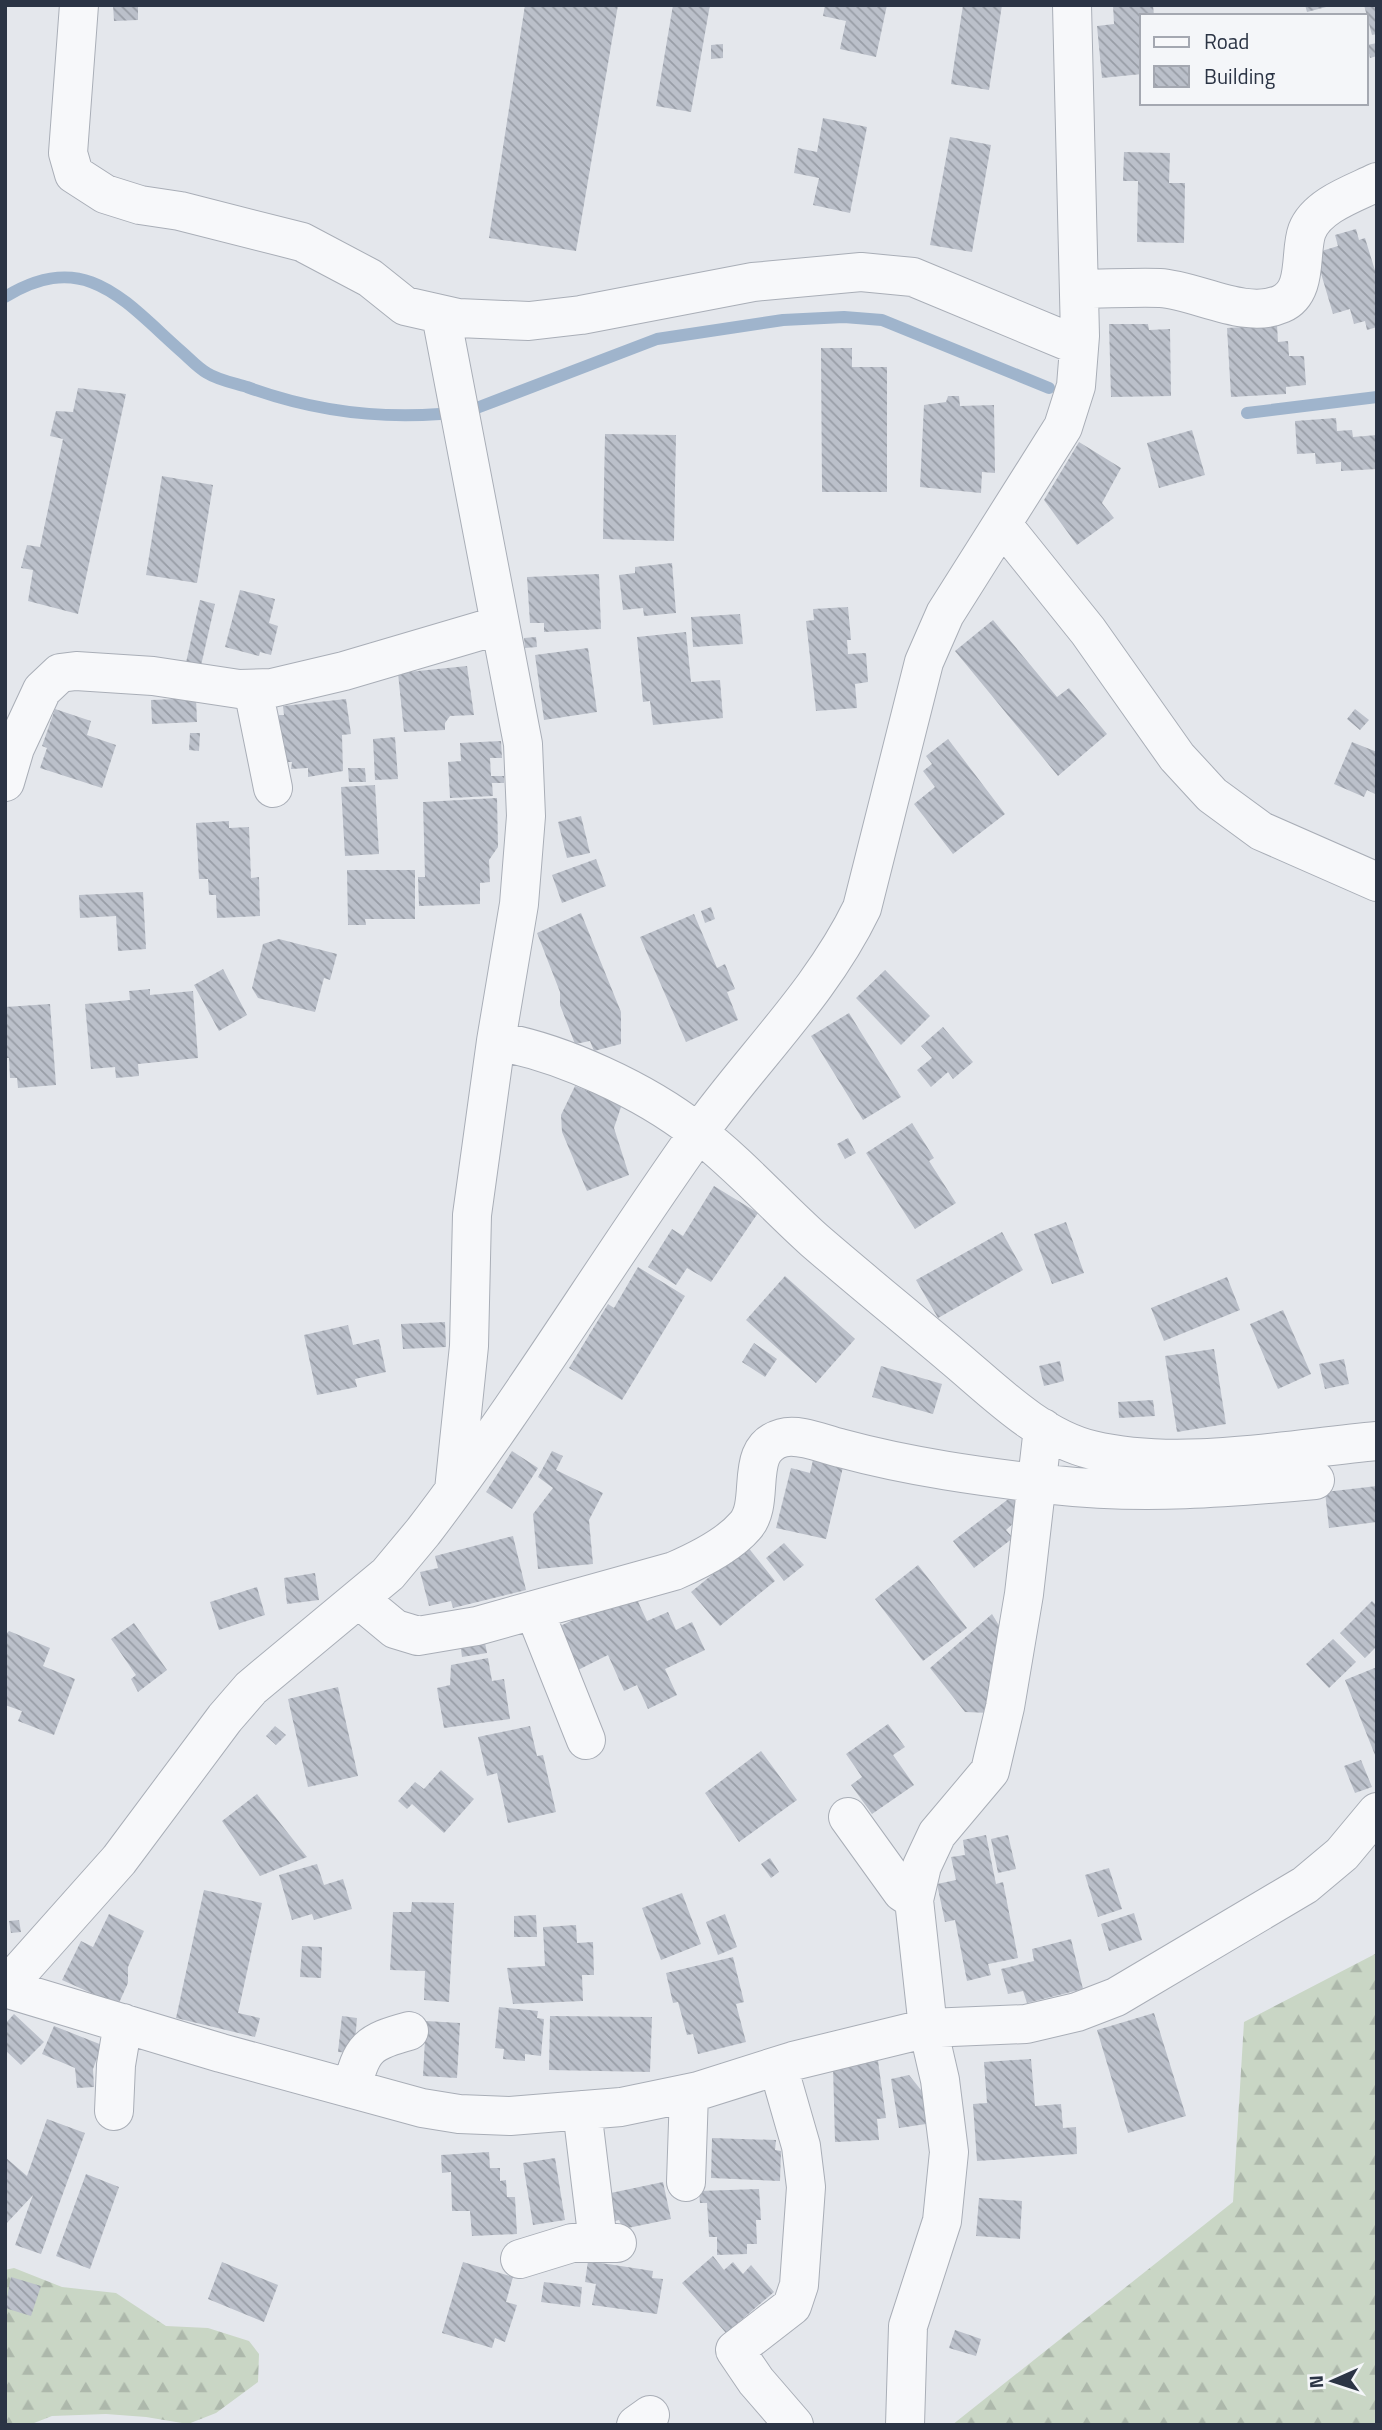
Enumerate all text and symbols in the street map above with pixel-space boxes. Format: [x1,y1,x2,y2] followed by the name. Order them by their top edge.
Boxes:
[1140,14,1368,105] legend
[1204,25,1249,57] text: Road
[1204,60,1276,92] text: Building
[1298,2346,1368,2416] north arrow
[1301,2375,1330,2389] text: N

